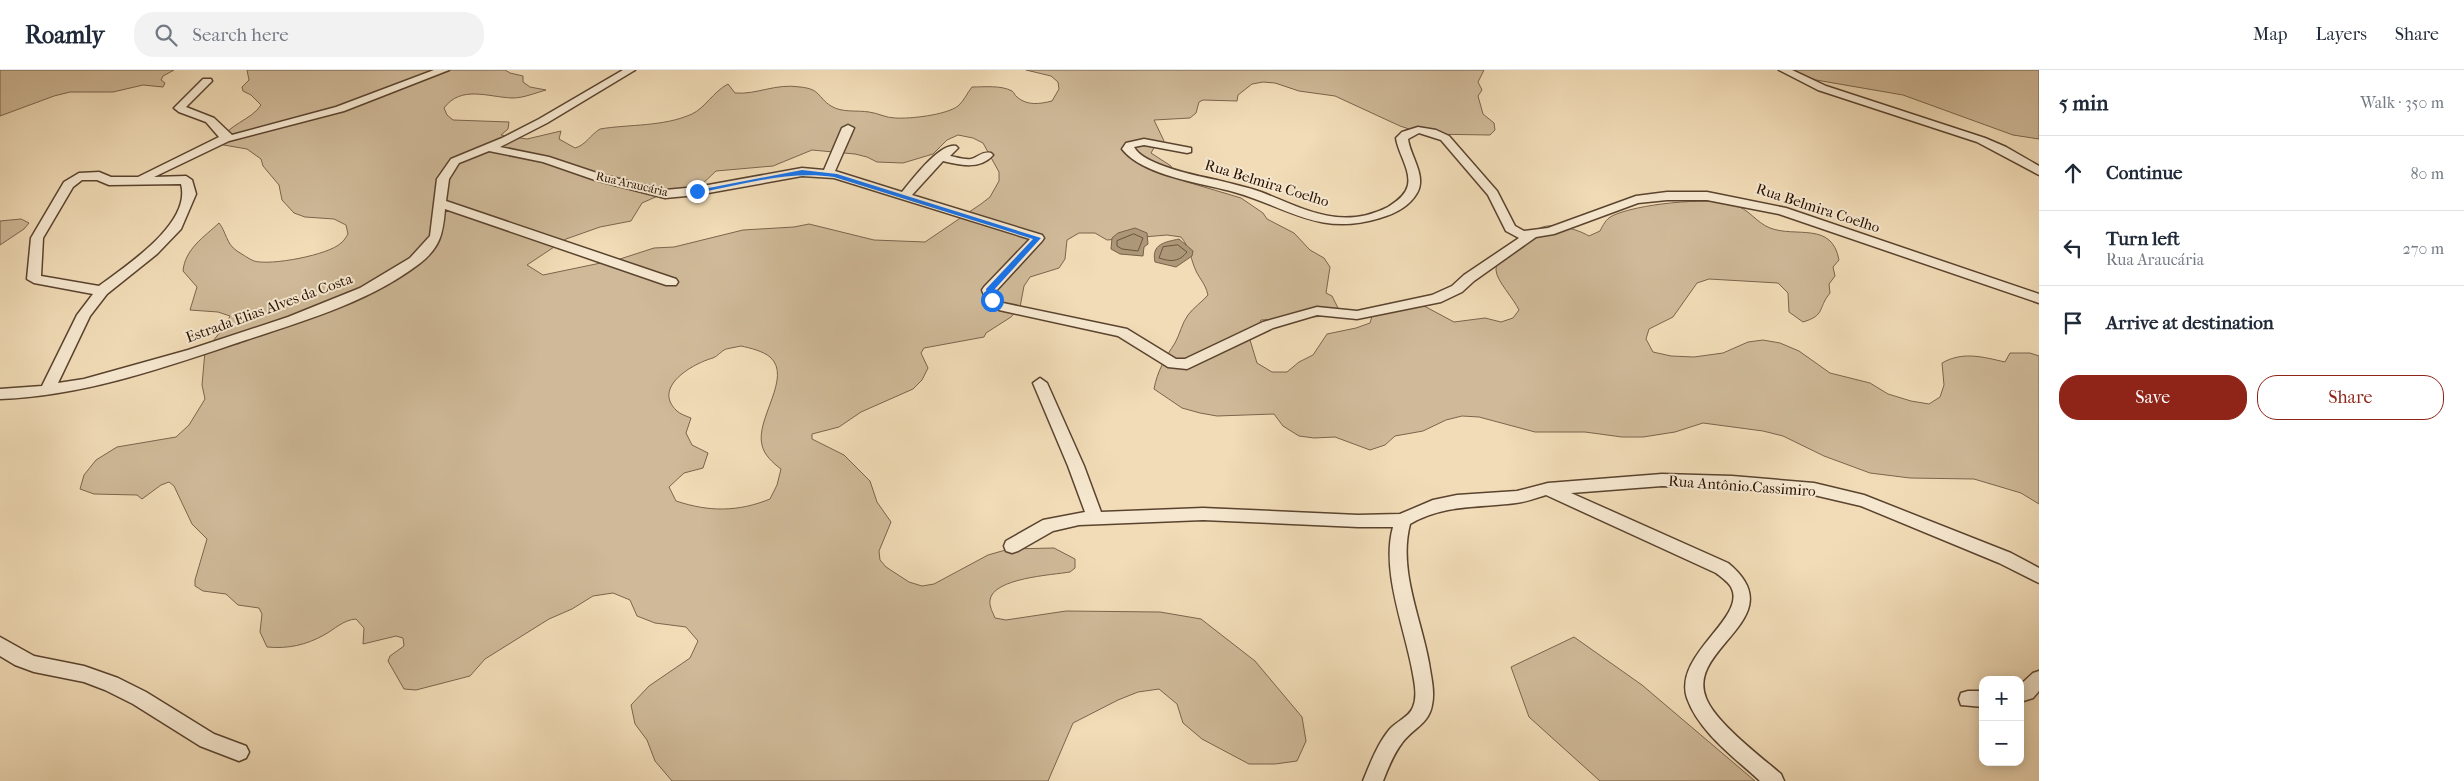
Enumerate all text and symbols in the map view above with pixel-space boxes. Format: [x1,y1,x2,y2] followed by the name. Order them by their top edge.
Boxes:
[134,12,484,57] search box
[25,21,104,49] text: Roamly
[152,21,180,49] icon: search
[192,24,289,46] text: Search here
[2253,24,2287,45] text: Map
[2315,24,2367,45] text: Layers
[2395,24,2439,45] text: Share
[2059,91,2108,115] text: 5 min
[2360,93,2444,112] text: Walk · 350 m
[1203,156,1332,211] street label: Rua Belmira Coelho
[2059,159,2087,187] icon: ahead
[2106,162,2182,184] text: Continue
[2410,164,2444,183] text: 80 m
[595,169,670,199] street label: Rua Araucária
[1754,179,1883,237] street label: Rua Belmira Coelho
[686,180,709,203] route end
[2106,228,2180,250] text: Turn left
[2059,234,2087,262] icon: left
[2403,239,2444,258] text: 270 m
[2106,250,2204,269] text: Rua Araucária
[183,269,356,347] street label: Estrada Elias Alves da Costa
[981,289,1004,312] route start
[2059,309,2087,337] icon: arrive
[2106,312,2274,334] text: Arrive at destination
[2059,375,2247,420] button: Save
[2257,375,2444,420] button: Share
[1668,472,1817,500] street label: Rua Antônio Cassimiro
[1979,676,2024,766] map controls
[1979,676,2024,721] button: +
[1979,721,2024,766] button: −

